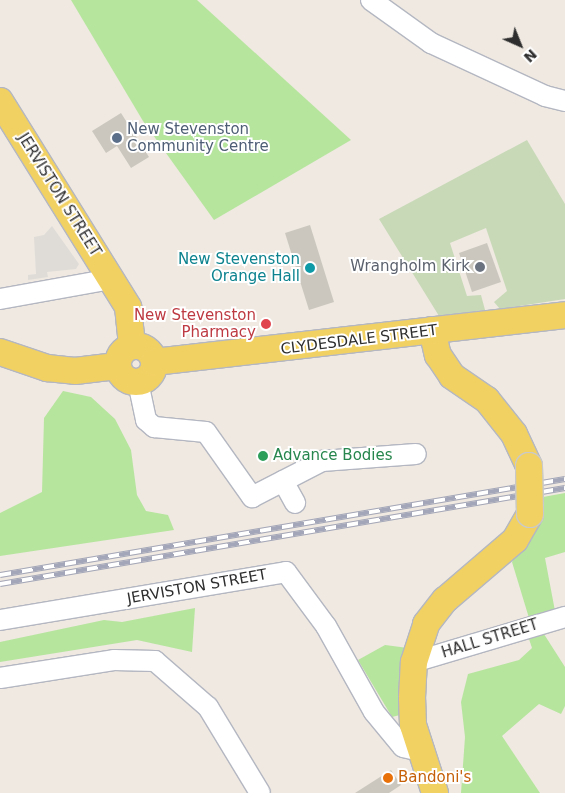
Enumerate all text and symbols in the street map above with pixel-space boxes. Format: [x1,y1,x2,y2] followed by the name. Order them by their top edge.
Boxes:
[495,20,545,70] north arrow
[521,46,540,66] text: N
[127,120,269,155] place label: New Stevenston Community Centre
[14,130,104,260] street label: JERVISTON STREET
[111,132,123,144] marker: New Stevenston Community Centre
[178,250,300,285] place label: New Stevenston Orange Hall
[350,258,470,276] place label: Wrangholm Kirk
[474,261,486,273] marker: Wrangholm Kirk
[304,262,316,274] marker: New Stevenston Orange Hall
[134,306,256,341] place label: New Stevenston Pharmacy
[260,318,272,330] marker: New Stevenston Pharmacy
[280,321,438,359] street label: CLYDESDALE STREET
[273,447,393,465] place label: Advance Bodies
[257,450,269,462] marker: Advance Bodies
[126,566,268,608] street label: JERVISTON STREET
[439,616,541,662] street label: HALL STREET
[398,769,471,787] place label: Bandoni's
[382,772,394,784] marker: Bandoni's

